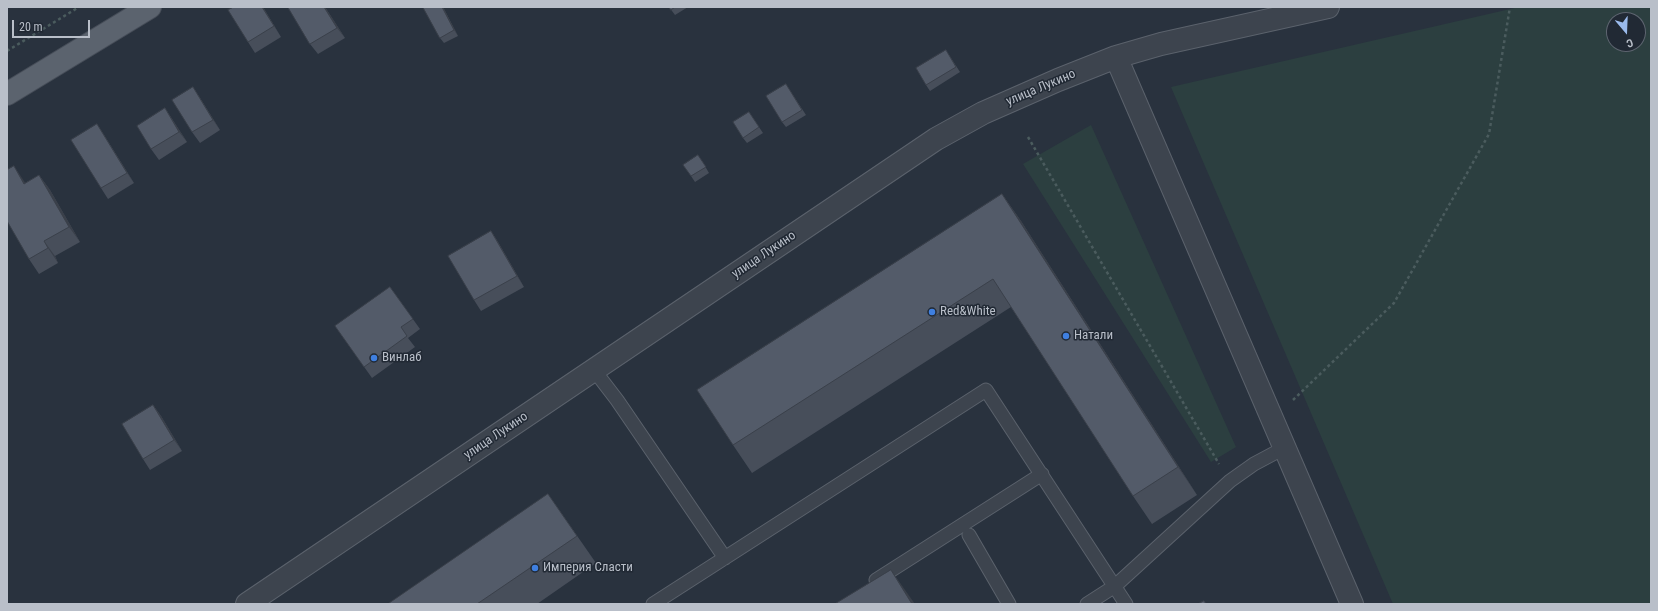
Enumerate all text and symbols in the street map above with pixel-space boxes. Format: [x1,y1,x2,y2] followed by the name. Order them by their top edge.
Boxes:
[14,12,92,38] scale bar
[1606,12,1646,52] north arrow
[19,20,43,34] text: 20 m
[1625,36,1635,50] text: С
[1004,66,1078,110] street label: улица Лукино
[729,228,799,282] street label: улица Лукино
[940,304,996,320] place label: Red&White
[927,307,937,317] marker: Red&White
[1074,328,1113,344] place label: Натали
[1061,331,1071,341] marker: Натали
[382,350,421,366] place label: Винлаб
[369,353,379,363] marker: Винлаб
[461,409,531,463] street label: улица Лукино
[543,560,633,576] place label: Империя Сласти
[530,563,540,573] marker: Империя Сласти

